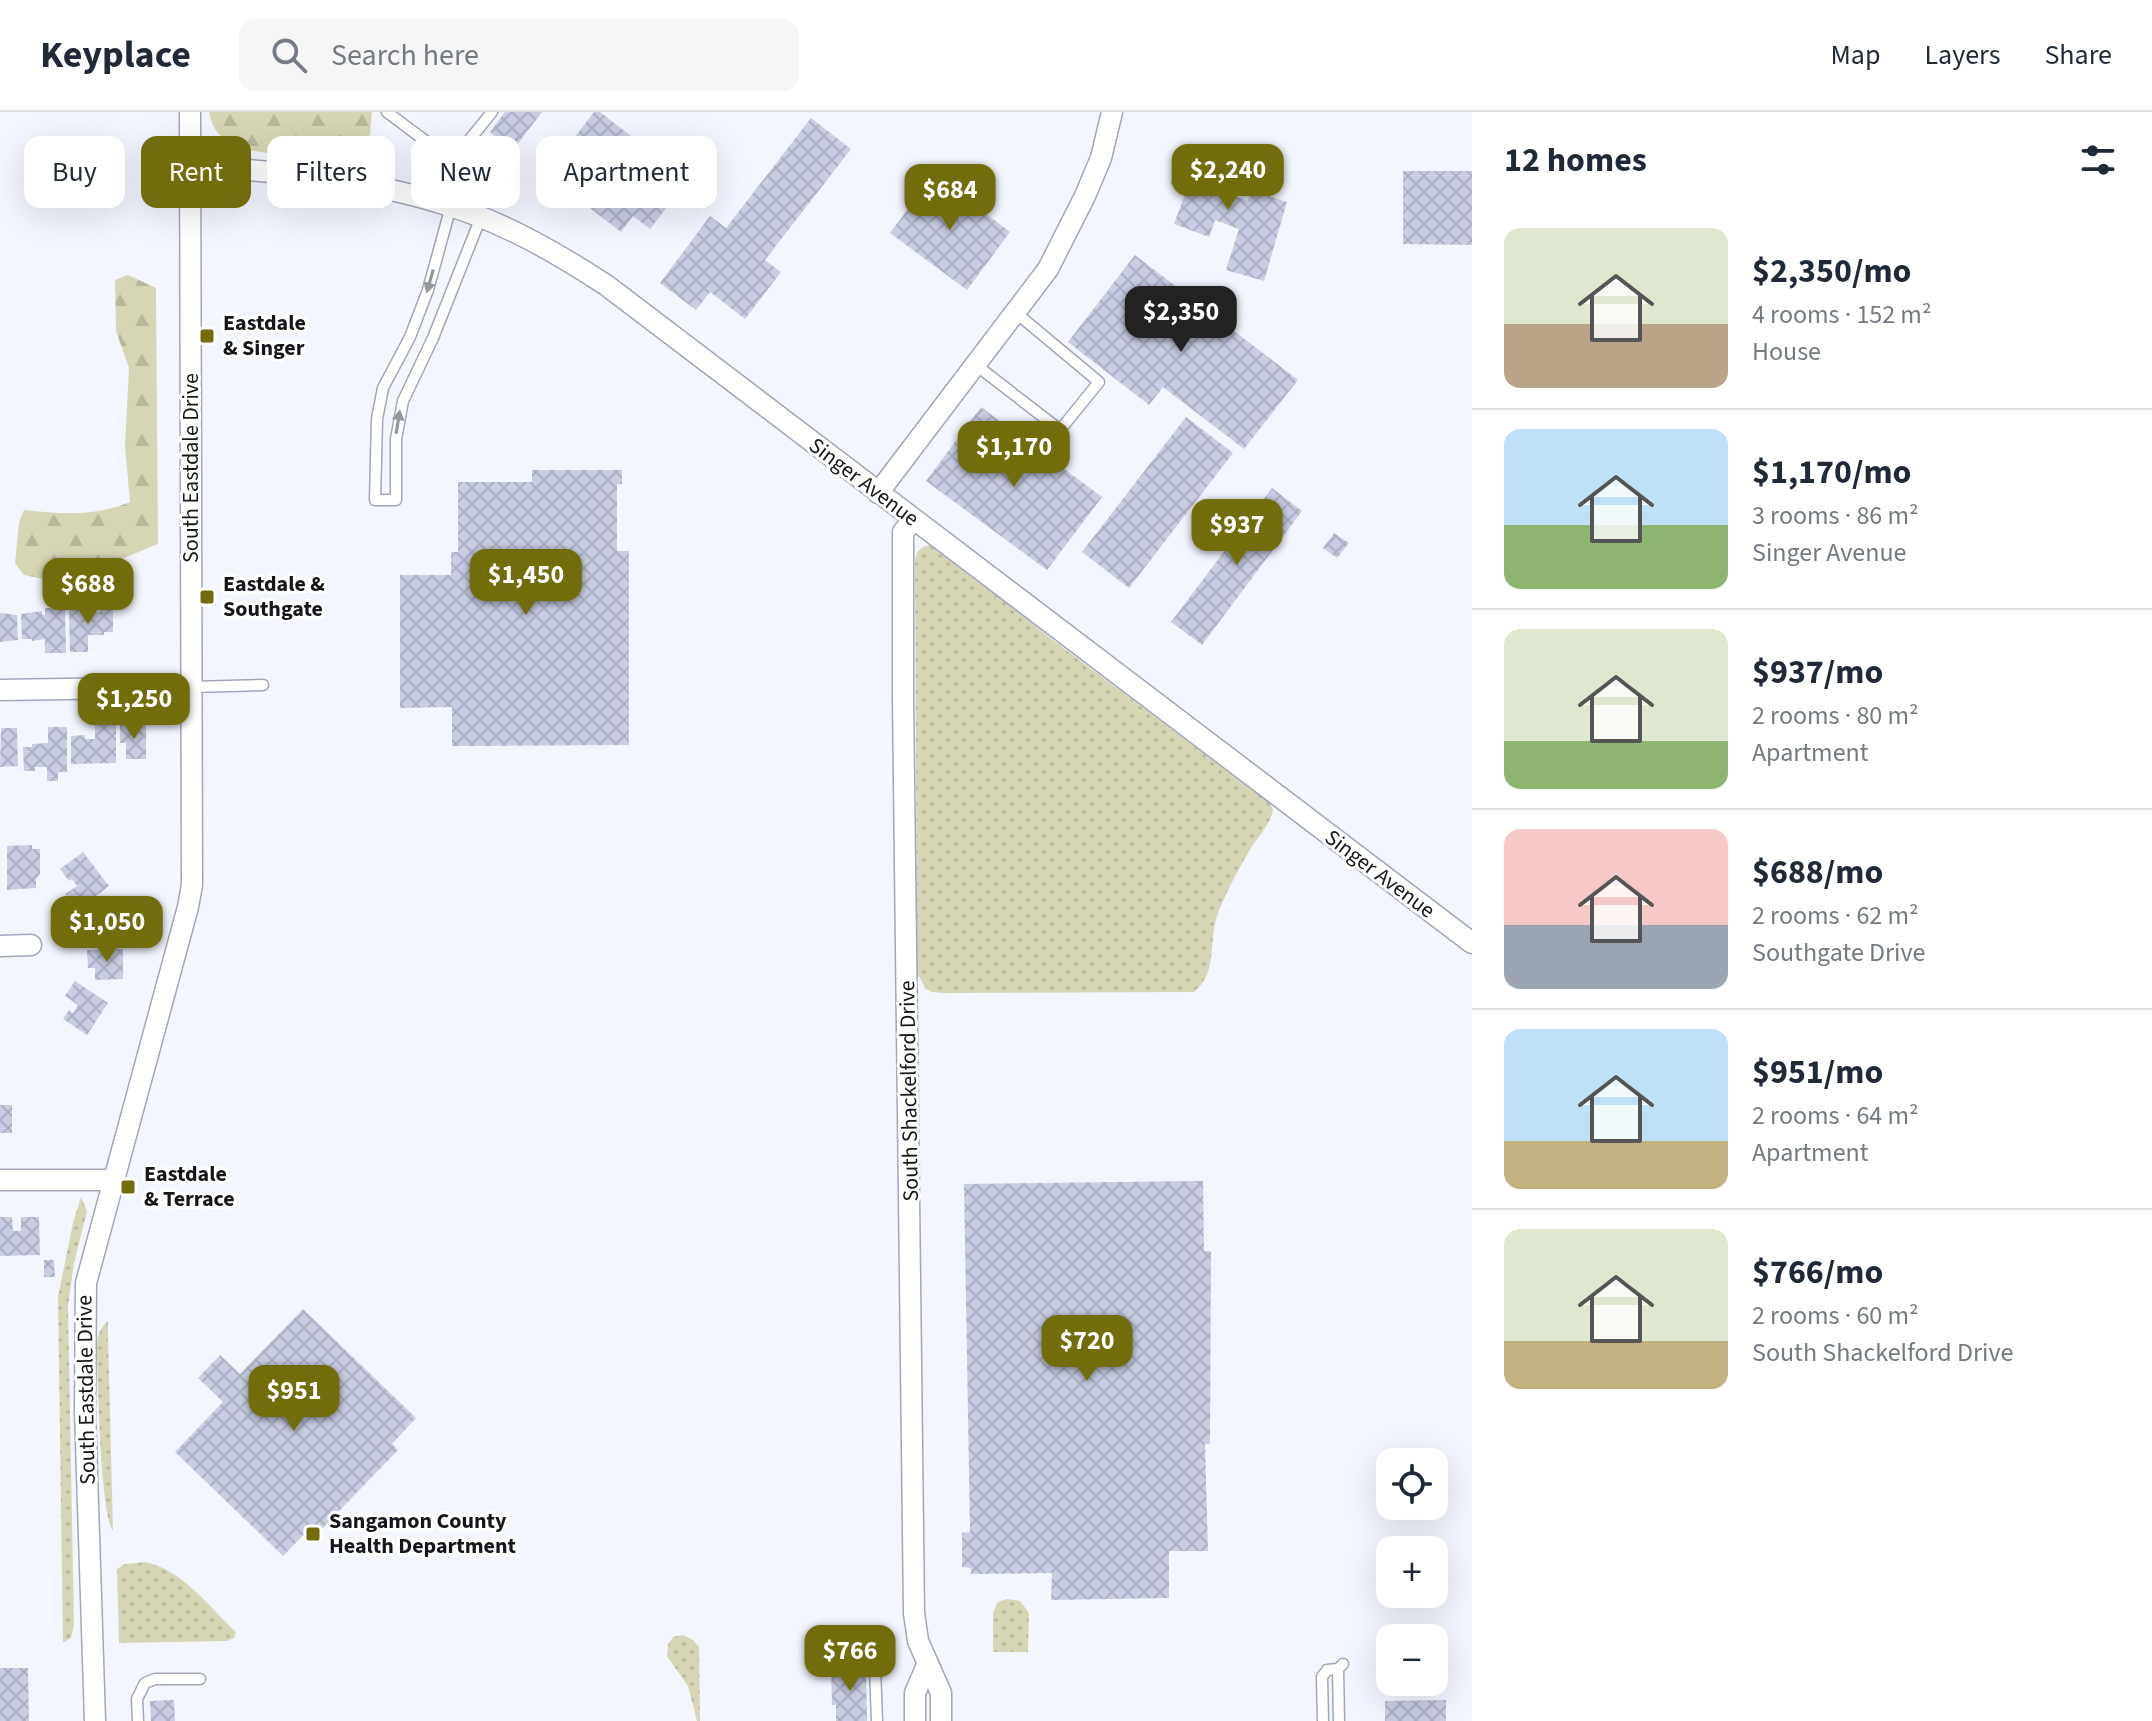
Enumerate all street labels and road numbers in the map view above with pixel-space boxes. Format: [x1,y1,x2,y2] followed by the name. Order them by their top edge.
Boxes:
[175,373,207,563] street label: South Eastdale Drive
[802,430,926,534] street label: Singer Avenue
[1318,822,1442,926] street label: Singer Avenue
[891,980,927,1202] street label: South Shackelford Drive
[68,1295,104,1485] street label: South Eastdale Drive

